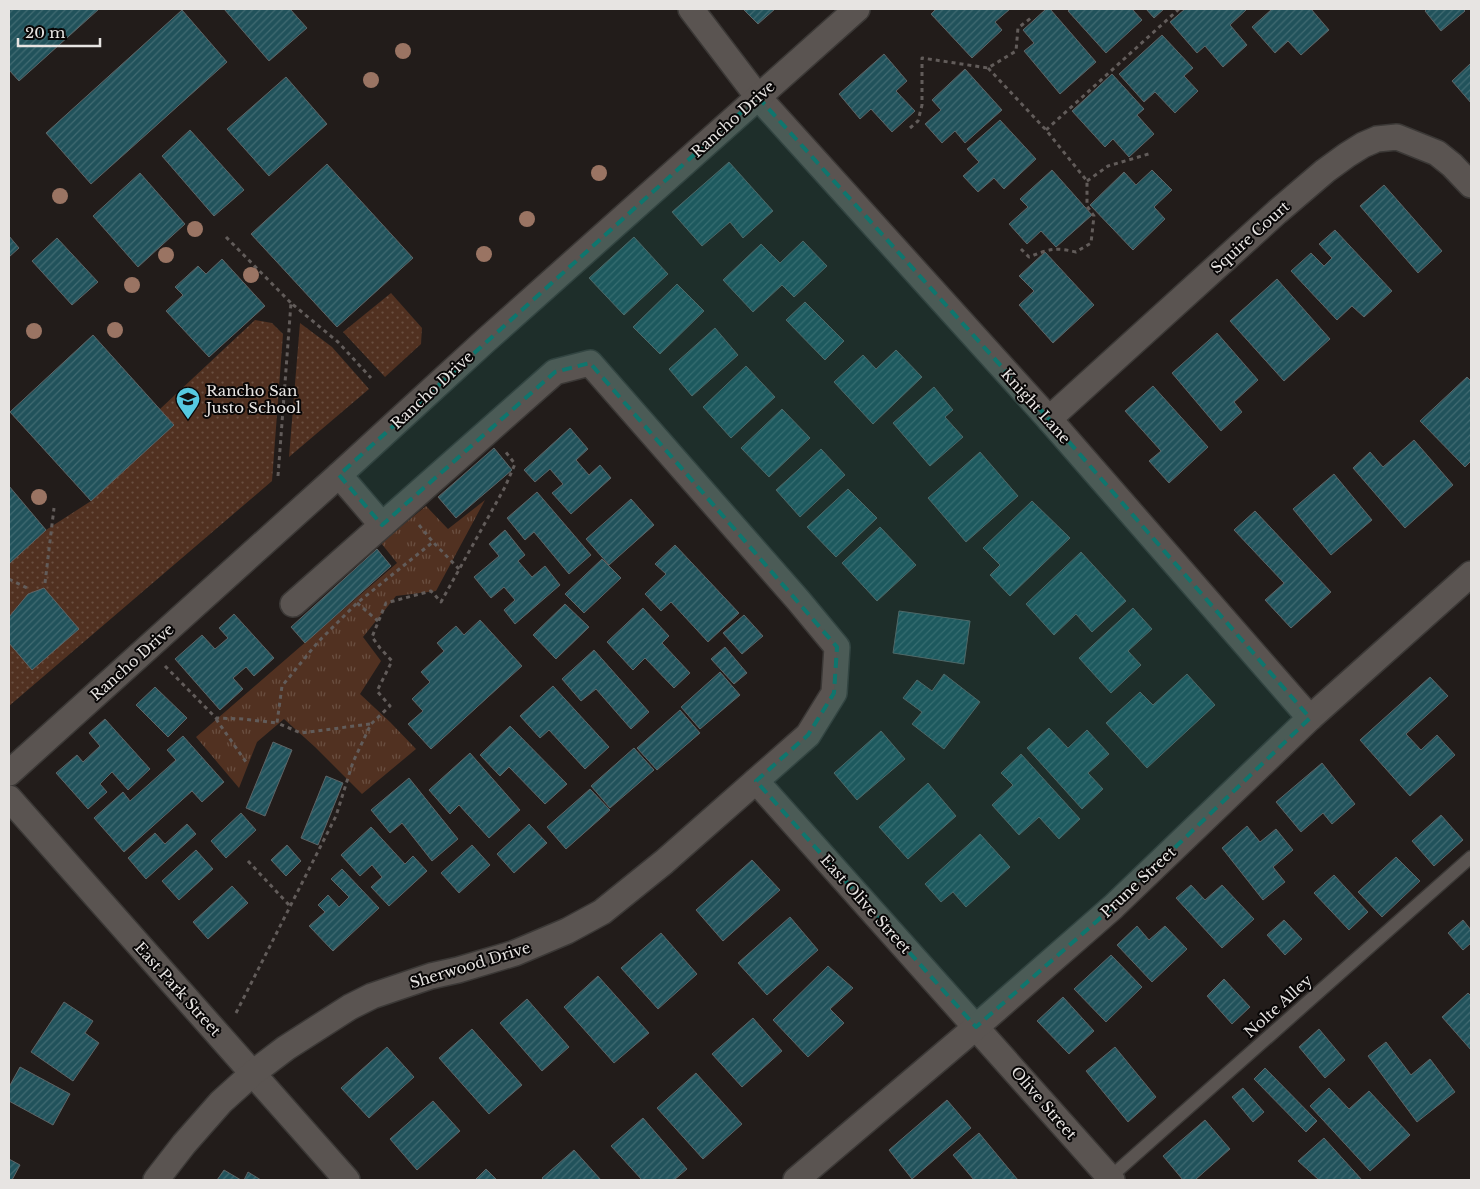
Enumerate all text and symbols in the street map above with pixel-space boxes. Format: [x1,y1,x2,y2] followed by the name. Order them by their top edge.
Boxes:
[18,15,100,47] scale bar
[25,23,65,42] text: 20 m
[687,77,779,161] street label: Rancho Drive
[1207,197,1293,277] street label: Squire Court
[387,347,477,433] street label: Rancho Drive
[997,365,1075,447] street label: Knight Lane
[204,381,301,417] place label: Rancho San Justo School
[175,386,201,420] school or university icon: Rancho San Justo School
[86,620,178,704] street label: Rancho Drive
[1096,842,1180,922] street label: Prune Street
[817,851,916,958] street label: East Olive Street
[131,938,225,1040] street label: East Park Street
[407,938,533,992] street label: Sherwood Drive
[1240,970,1316,1042] street label: Nolte Alley
[1007,1063,1081,1144] street label: Olive Street

